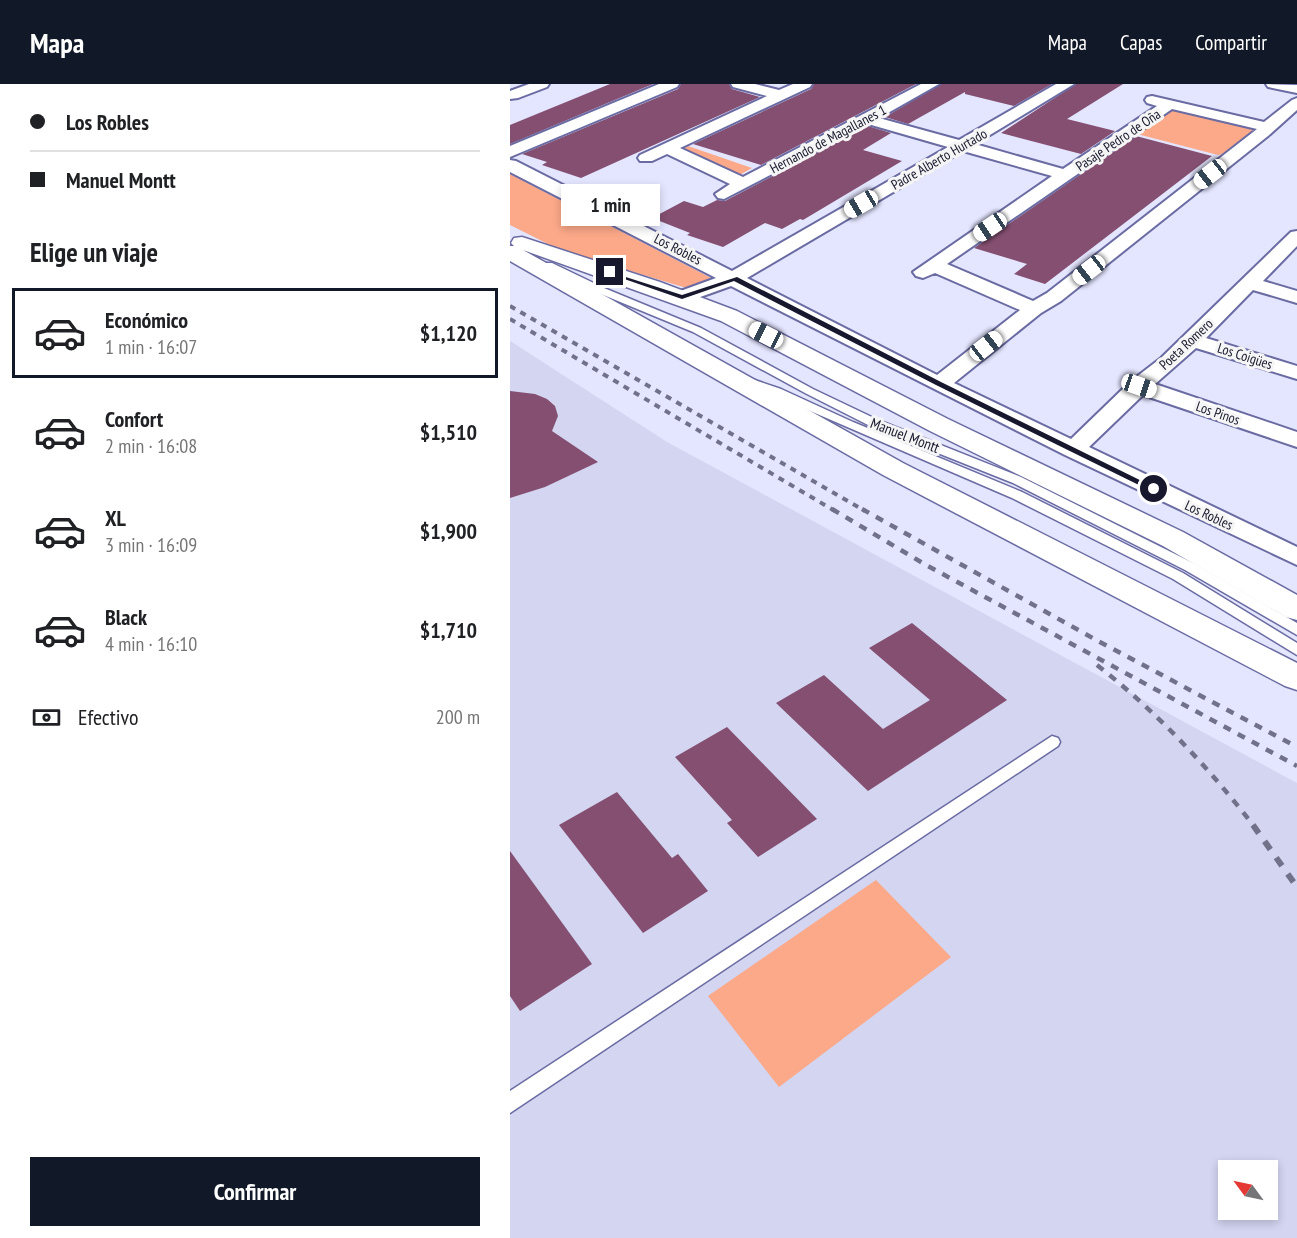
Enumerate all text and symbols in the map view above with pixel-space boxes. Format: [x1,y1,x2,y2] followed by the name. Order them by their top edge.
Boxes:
[30,24,84,61] text: Mapa
[1048,29,1087,56] text: Mapa
[1120,29,1162,56] text: Capas
[1195,29,1267,56] text: Compartir
[767,101,889,177] street label: Hernando de Magallanes 1
[1072,105,1164,175] street label: Pasaje Pedro de Oña
[66,108,149,136] text: Los Robles
[888,124,990,194] street label: Padre Alberto Hurtado
[1190,156,1230,192] car
[66,166,176,194] text: Manuel Montt
[561,185,660,227] callout: 1 min
[841,187,881,221] car
[590,192,631,218] text: 1 min
[970,209,1010,245] car
[651,229,705,269] street label: Los Robles
[30,235,158,269] text: Elige un viaje
[1069,252,1109,288] car
[596,258,623,285] route end
[33,306,87,360] icon: car
[105,306,188,334] text: Económico
[1155,315,1217,373] street label: Poeta Romero
[420,319,477,347] text: $1,120
[746,319,786,351] car
[966,328,1006,364] car
[105,334,197,360] text: 1 min · 16:07
[1215,339,1275,373] street label: Los Coigües
[1119,372,1159,400] car
[1194,397,1243,429] street label: Los Pinos
[33,405,87,459] icon: car
[105,405,163,433] text: Confort
[868,413,942,457] street label: Manuel Montt
[420,418,477,446] text: $1,510
[105,433,197,459] text: 2 min · 16:08
[1140,475,1167,502] route start
[1182,496,1236,534] street label: Los Robles
[33,504,87,558] icon: car
[105,504,126,532] text: XL
[420,517,477,545] text: $1,900
[105,532,197,558] text: 3 min · 16:09
[33,603,87,657] icon: car
[105,603,147,631] text: Black
[420,616,477,644] text: $1,710
[105,631,197,657] text: 4 min · 16:10
[30,701,63,734] icon: cash
[78,703,139,731] text: Efectivo
[436,704,480,730] text: 200 m
[30,1157,480,1226] button: Confirmar
[1218,1160,1278,1220] north arrow
[1218,1160,1278,1220] map controls

